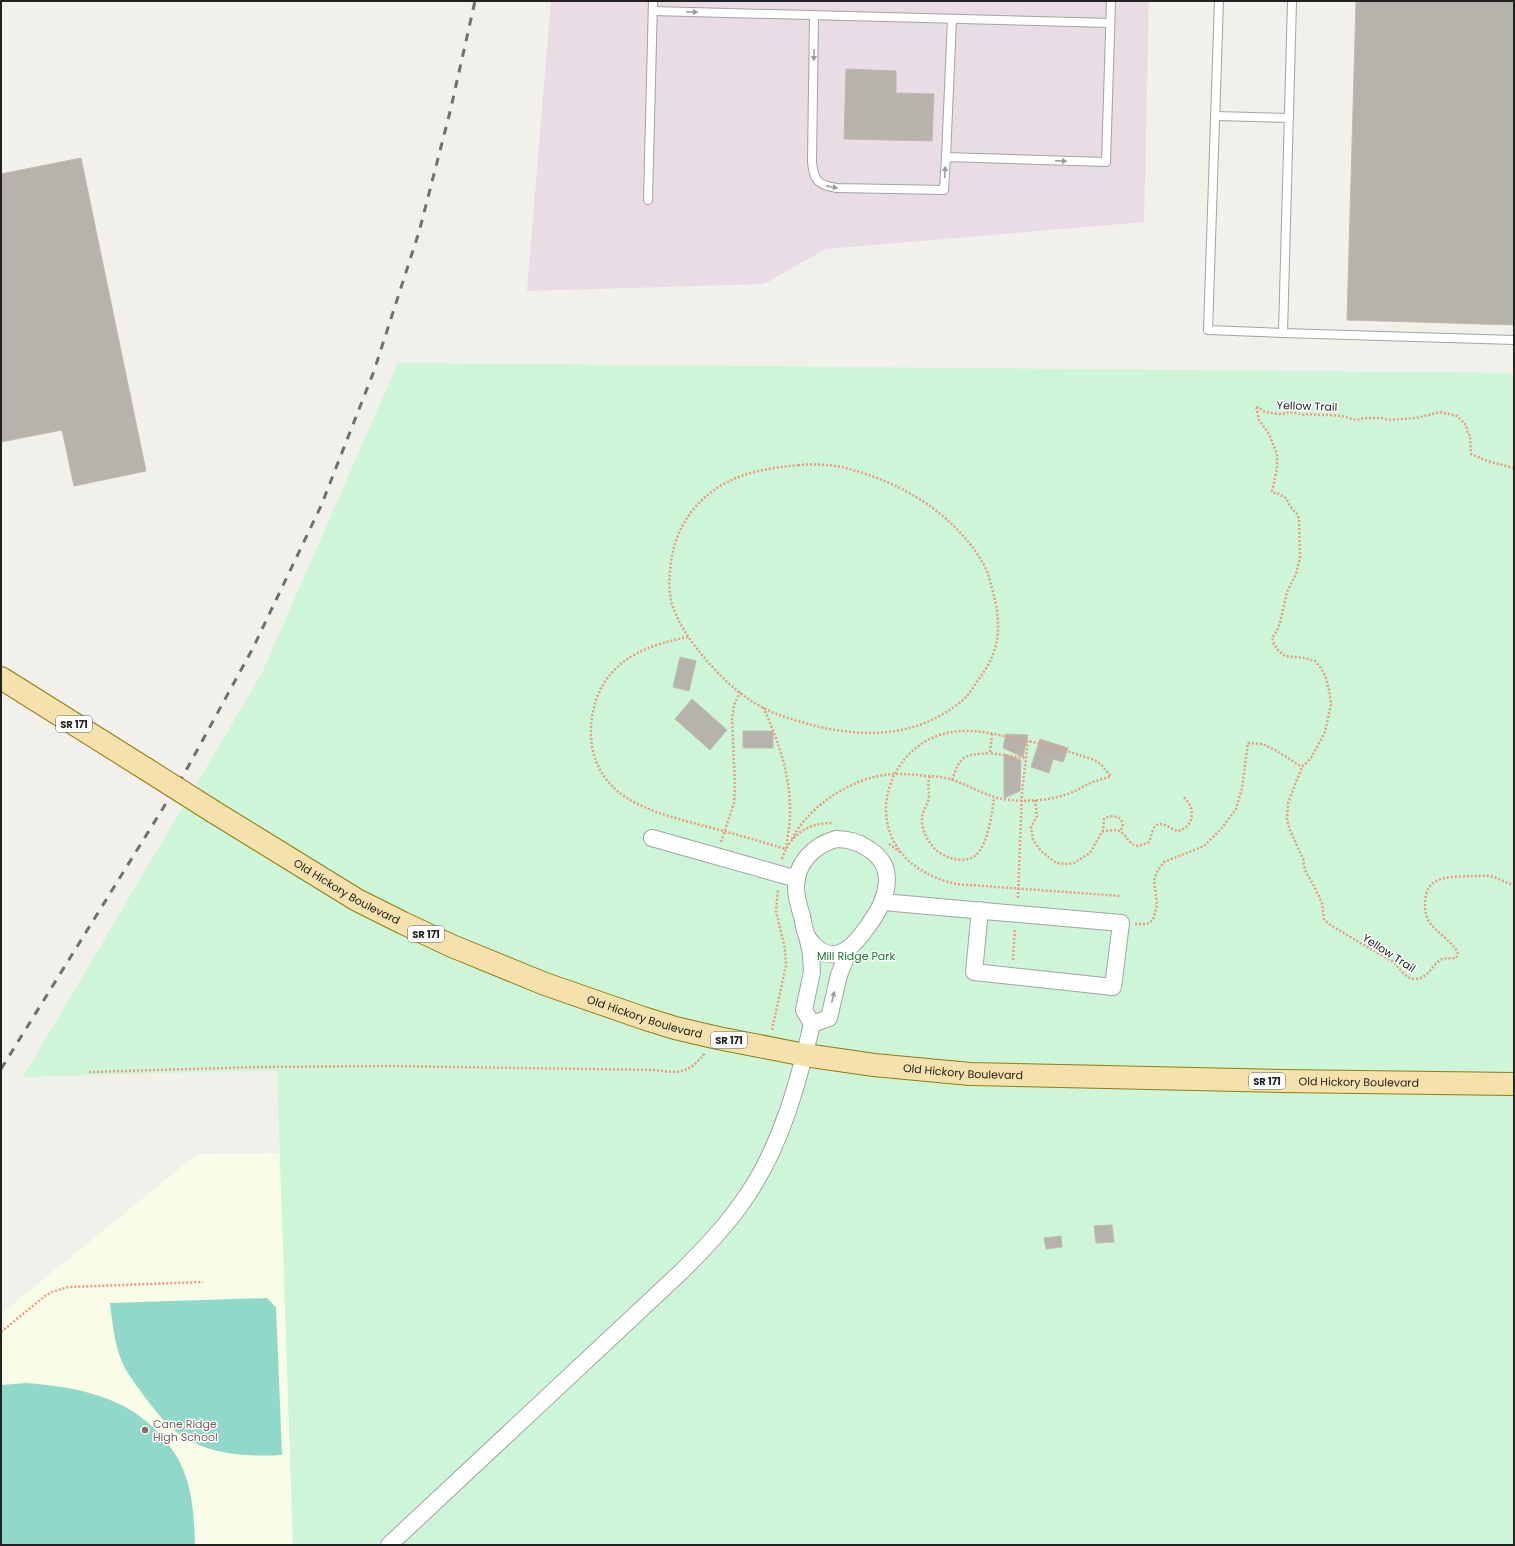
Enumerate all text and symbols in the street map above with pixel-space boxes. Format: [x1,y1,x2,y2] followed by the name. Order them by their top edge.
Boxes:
[686,9,698,16] one-way arrow
[810,49,817,61] one-way arrow
[1055,158,1068,164] one-way arrow
[942,165,948,178] one-way arrow
[826,184,838,190] one-way arrow
[1276,397,1338,415] street label: Yellow Trail
[56,716,92,732] road number: SR 171
[291,855,403,928] street label: Old Hickory Boulevard
[408,926,444,942] road number: SR 171
[1359,930,1419,976] street label: Yellow Trail
[817,948,895,964] park label: Mill Ridge Park
[585,991,704,1042] street label: Old Hickory Boulevard
[831,991,837,1004] one-way arrow
[711,1032,747,1048] road number: SR 171
[902,1060,1023,1083] street label: Old Hickory Boulevard
[1249,1073,1285,1089] road number: SR 171
[1299,1073,1419,1091] street label: Old Hickory Boulevard
[153,1416,218,1445] place label: Cane Ridge High School
[140,1425,150,1435] marker: Cane Ridge High School

